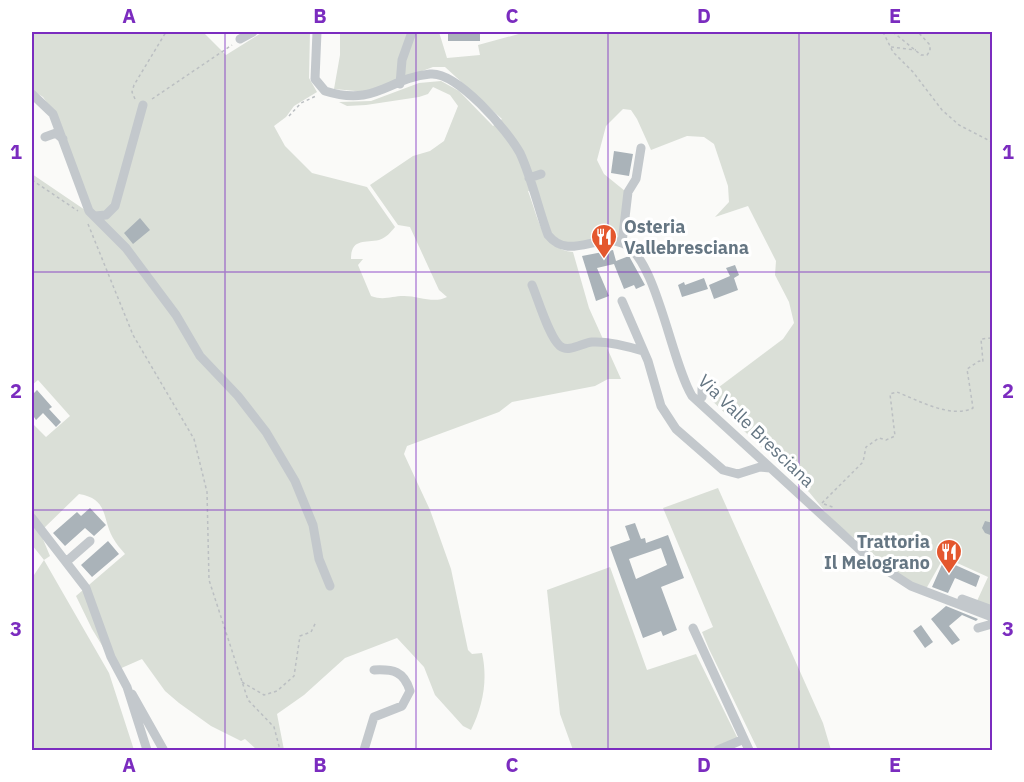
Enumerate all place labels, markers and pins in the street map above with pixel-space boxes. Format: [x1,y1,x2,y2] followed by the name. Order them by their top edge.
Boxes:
[624,215,749,259] place label: Osteria Vallebresciana
[589,222,619,260] restaurant icon: Osteria Vallebresciana
[824,530,930,574] place label: Trattoria Il Melograno
[934,537,964,575] restaurant icon: Trattoria Il Melograno

